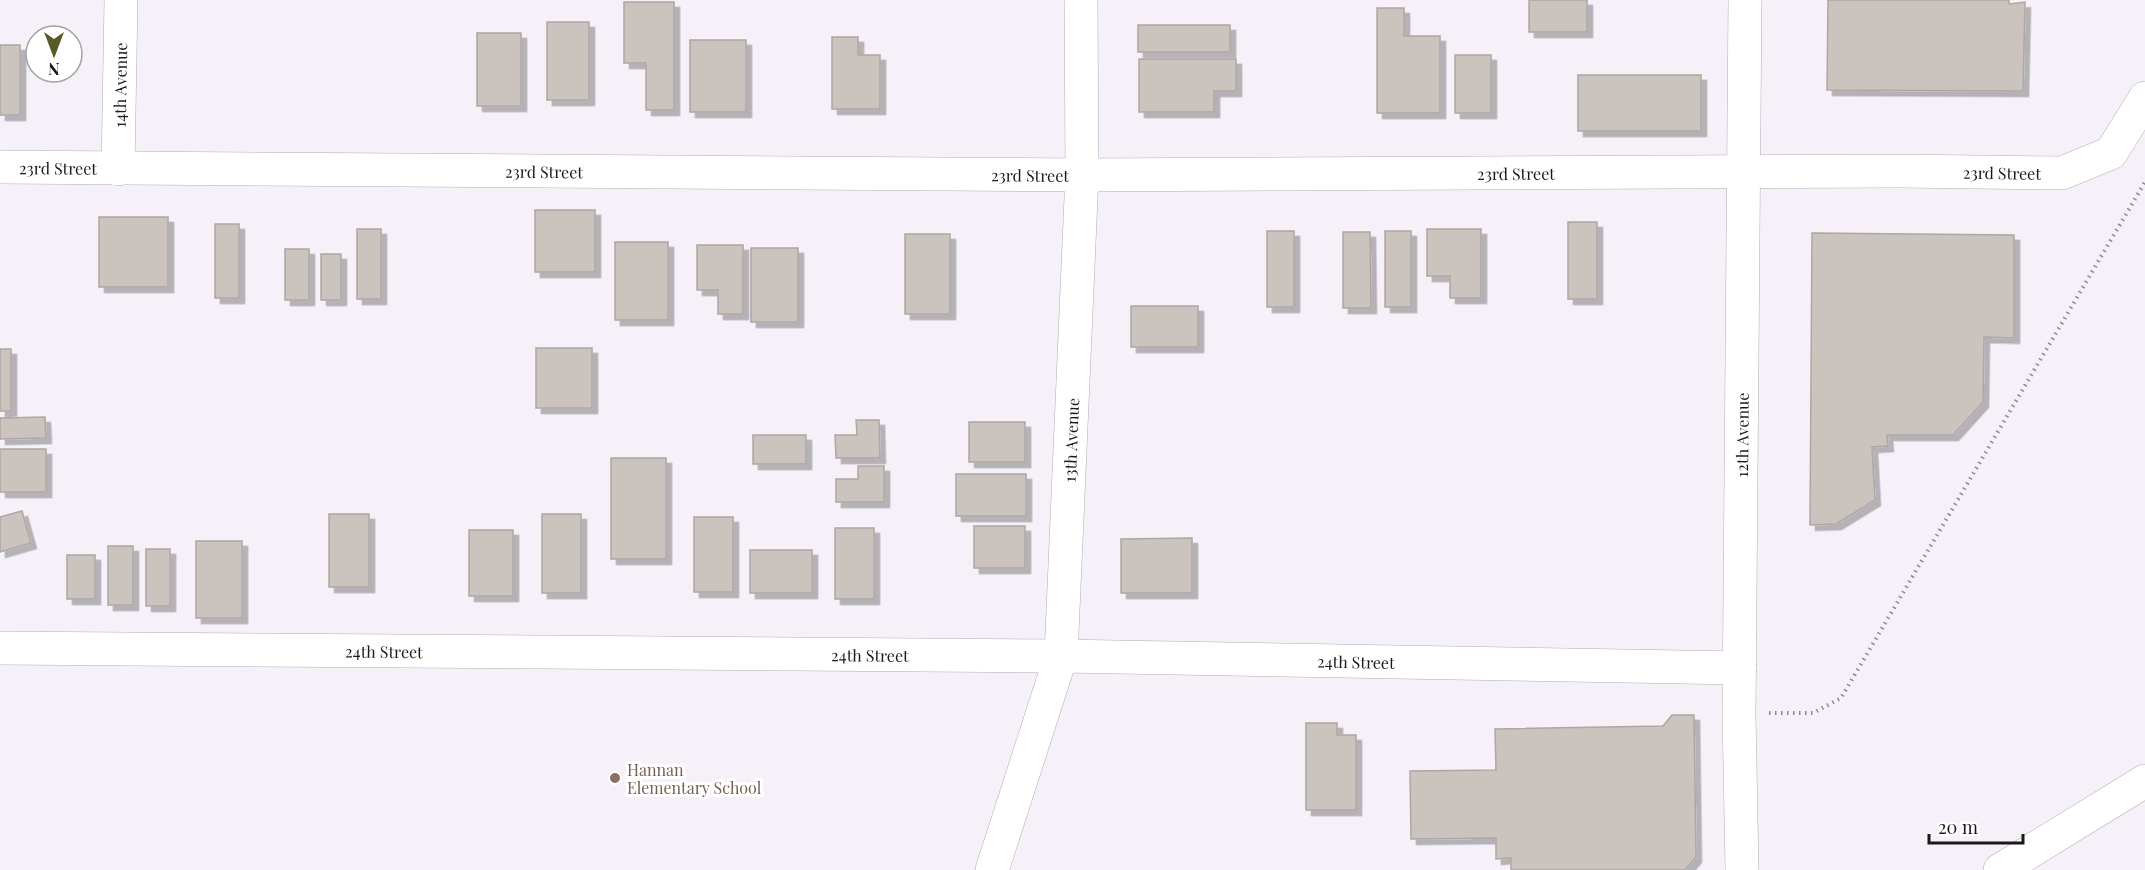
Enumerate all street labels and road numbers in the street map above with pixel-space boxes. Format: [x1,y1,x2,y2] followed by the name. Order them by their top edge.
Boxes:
[108,42,131,128] street label: 14th Avenue
[19,157,97,178] street label: 23rd Street
[505,160,583,182] street label: 23rd Street
[1963,161,2041,183] street label: 23rd Street
[1477,162,1555,184] street label: 23rd Street
[991,164,1069,185] street label: 23rd Street
[1730,392,1752,478] street label: 12th Avenue
[1058,397,1083,483] street label: 13th Avenue
[345,640,423,662] street label: 24th Street
[831,644,909,665] street label: 24th Street
[1317,650,1395,672] street label: 24th Street

